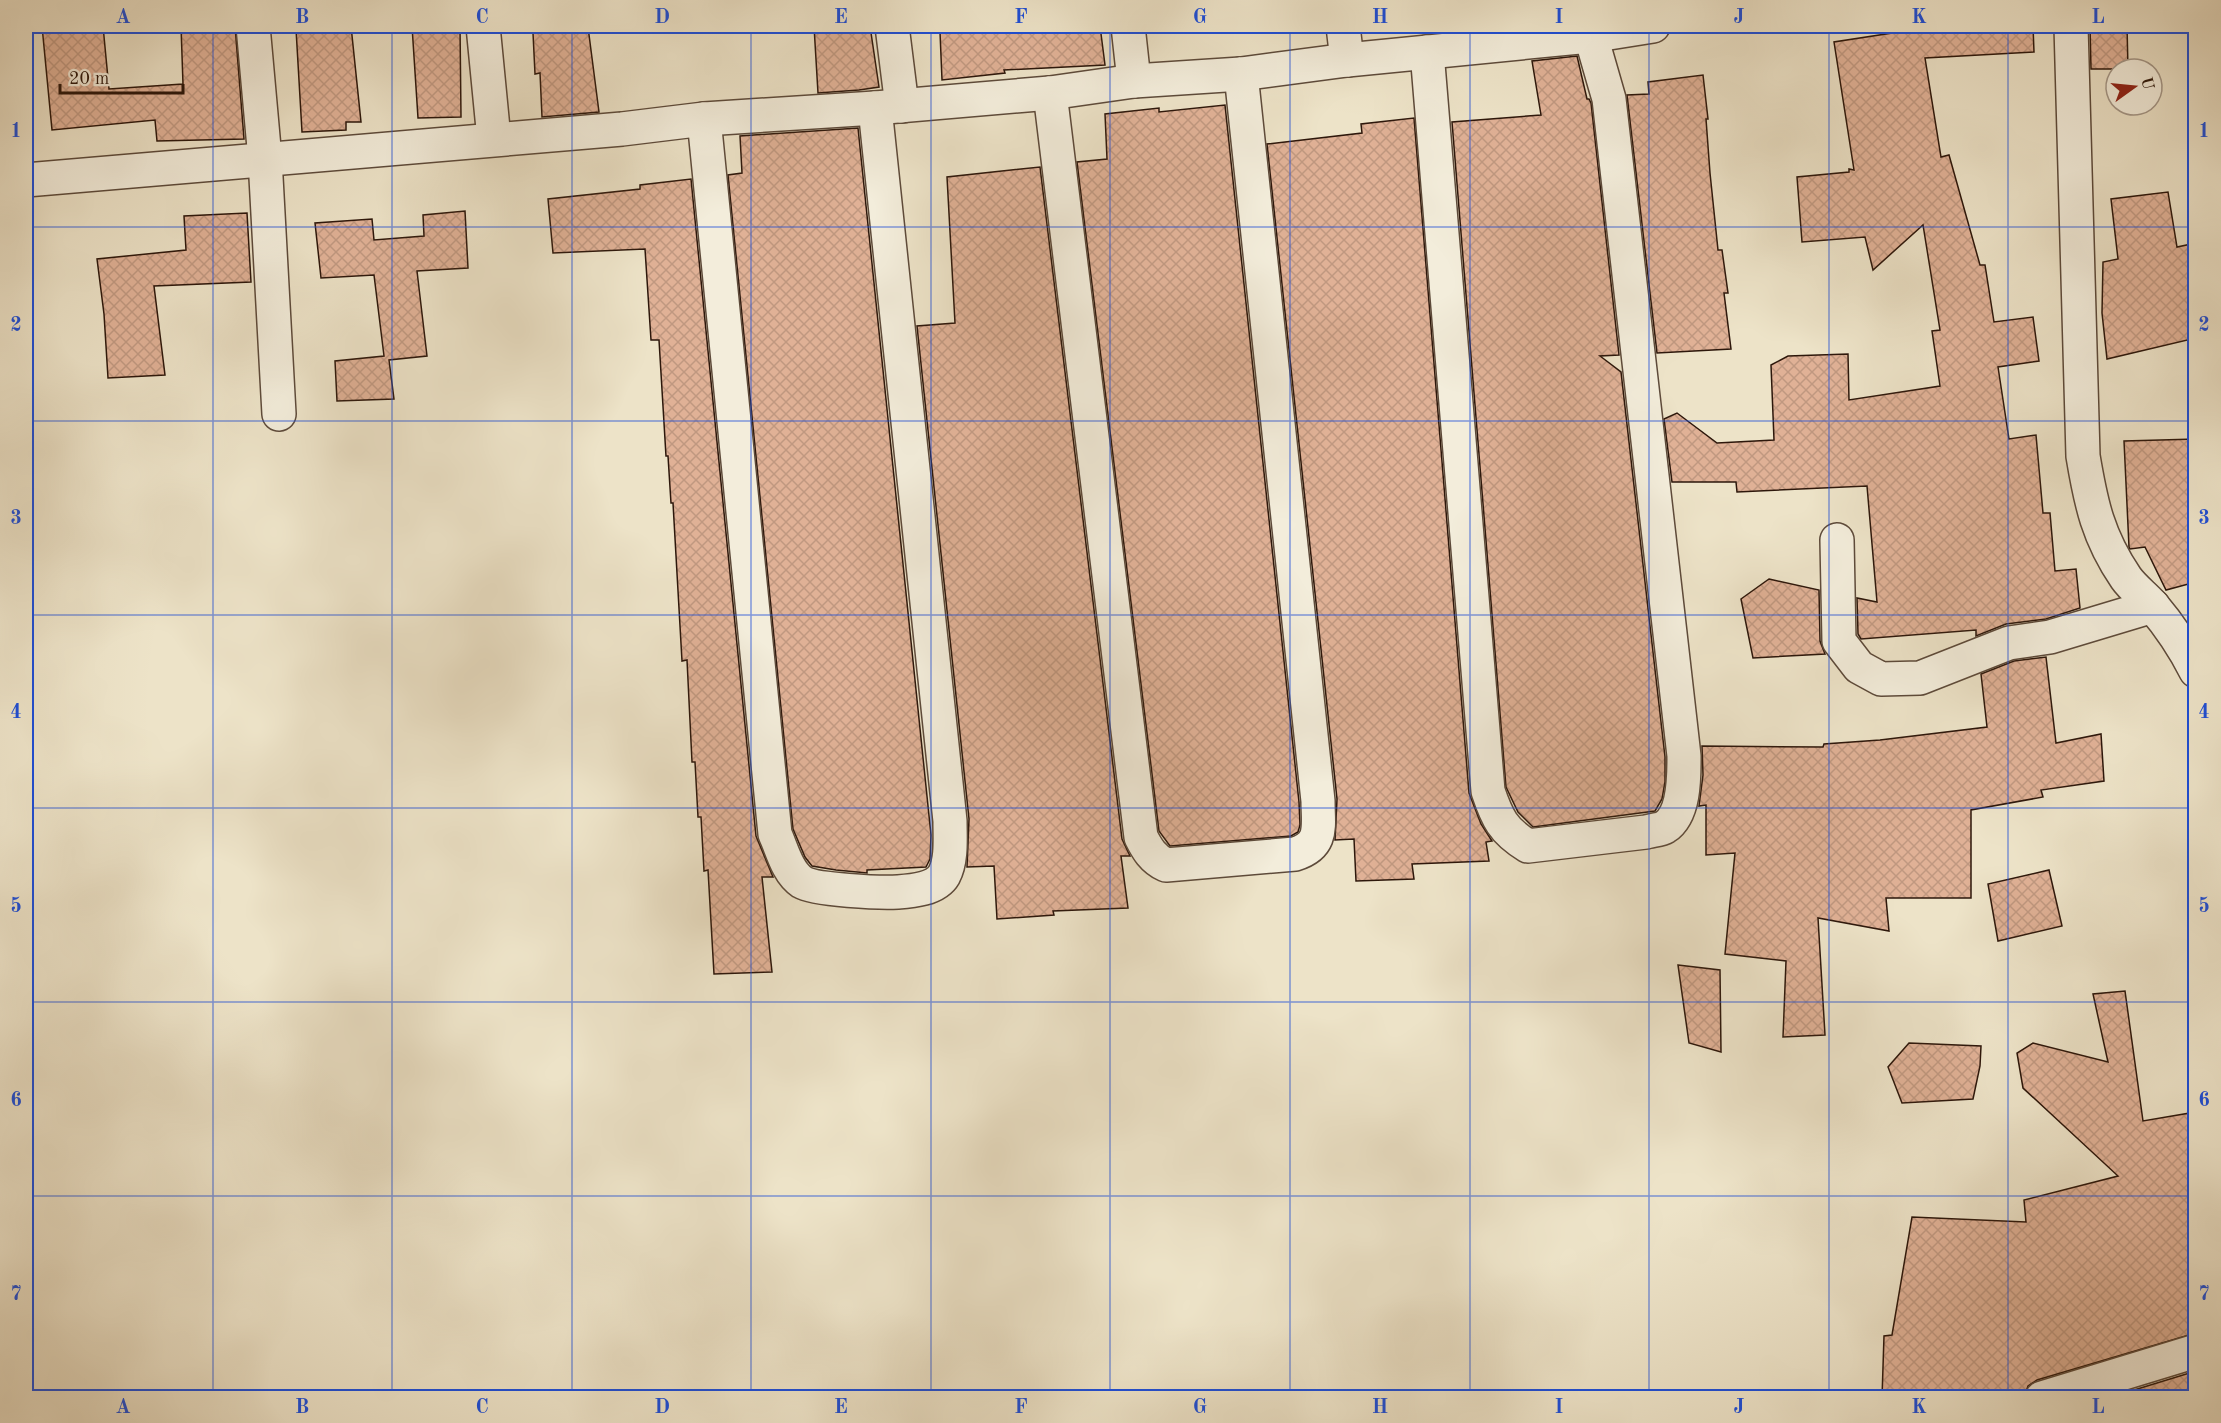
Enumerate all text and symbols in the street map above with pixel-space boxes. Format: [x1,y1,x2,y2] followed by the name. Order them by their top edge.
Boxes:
[115,8,131,28] text: A
[295,8,309,28] text: B
[475,8,489,28] text: C
[654,8,670,28] text: D
[834,8,848,28] text: E
[1014,8,1028,28] text: F
[1193,8,1207,28] text: G
[1372,8,1388,28] text: H
[1555,8,1563,28] text: I
[1734,8,1745,28] text: J
[1911,8,1927,28] text: K
[2091,8,2105,28] text: L
[60,57,183,95] scale bar
[2104,57,2164,117] north arrow
[69,70,109,88] text: 20 m
[2137,75,2156,92] text: U
[10,122,22,142] text: 1
[2198,122,2210,142] text: 1
[10,316,22,336] text: 2
[2198,316,2210,336] text: 2
[10,509,22,529] text: 3
[2198,509,2210,529] text: 3
[10,703,22,723] text: 4
[2198,703,2210,723] text: 4
[10,896,22,917] text: 5
[2198,896,2210,917] text: 5
[10,1091,22,1111] text: 6
[2198,1091,2210,1111] text: 6
[10,1285,22,1305] text: 7
[2198,1285,2210,1305] text: 7
[115,1398,131,1418] text: A
[295,1398,309,1418] text: B
[475,1398,489,1418] text: C
[654,1398,670,1418] text: D
[834,1398,848,1418] text: E
[1014,1398,1028,1418] text: F
[1193,1398,1207,1418] text: G
[1372,1398,1388,1418] text: H
[1555,1398,1563,1418] text: I
[1734,1398,1745,1418] text: J
[1911,1398,1927,1418] text: K
[2091,1398,2105,1418] text: L

